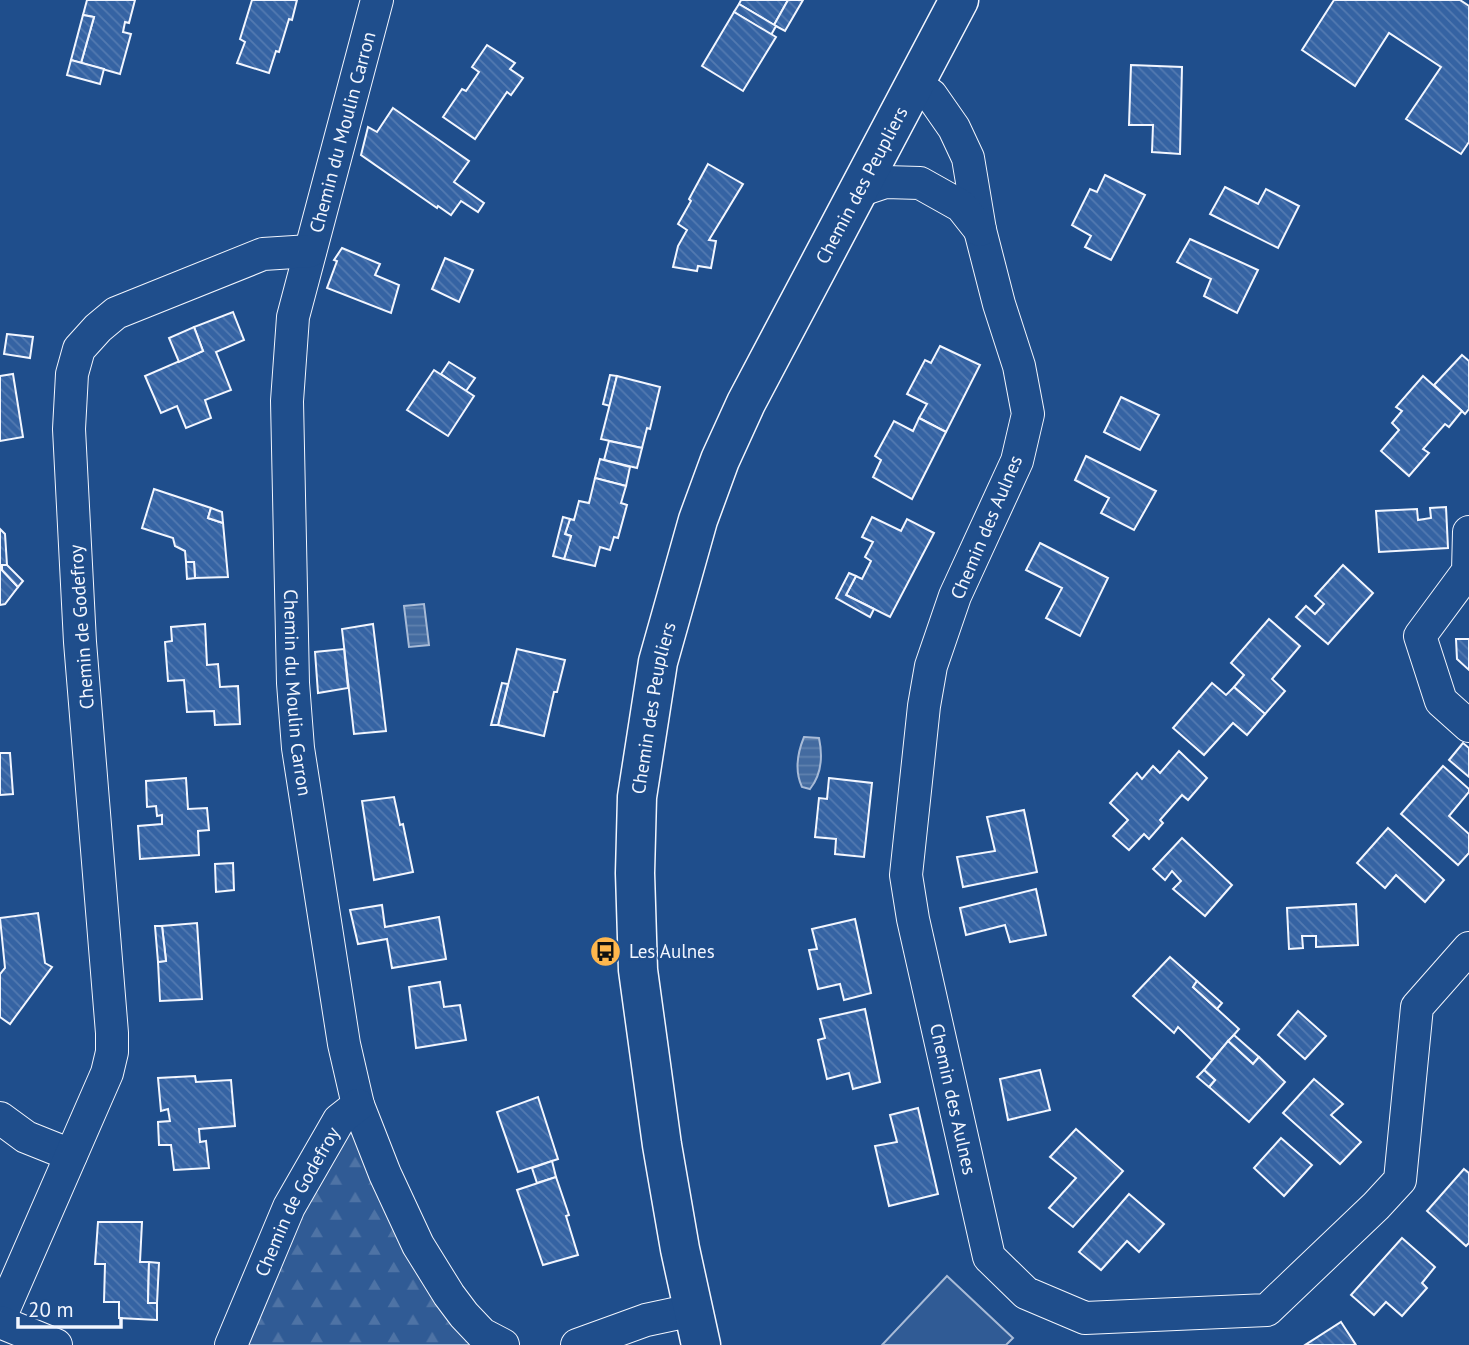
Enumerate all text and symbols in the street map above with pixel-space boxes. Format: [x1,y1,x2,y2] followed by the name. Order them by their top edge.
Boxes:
[304,29,380,235] street label: Chemin du Moulin Carron
[810,102,913,268] street label: Chemin des Peupliers
[945,451,1027,603] street label: Chemin des Aulnes
[63,544,99,710] street label: Chemin de Godefroy
[279,589,317,798] street label: Chemin du Moulin Carron
[626,619,681,796] street label: Chemin des Peupliers
[589,934,623,968] bus stop icon: Les Aulnes
[629,939,715,963] place label: Les Aulnes
[925,1021,982,1177] street label: Chemin des Aulnes
[249,1122,345,1280] street label: Chemin de Godefroy
[18,1286,121,1330] scale bar
[28,1296,74,1323] text: 20 m

